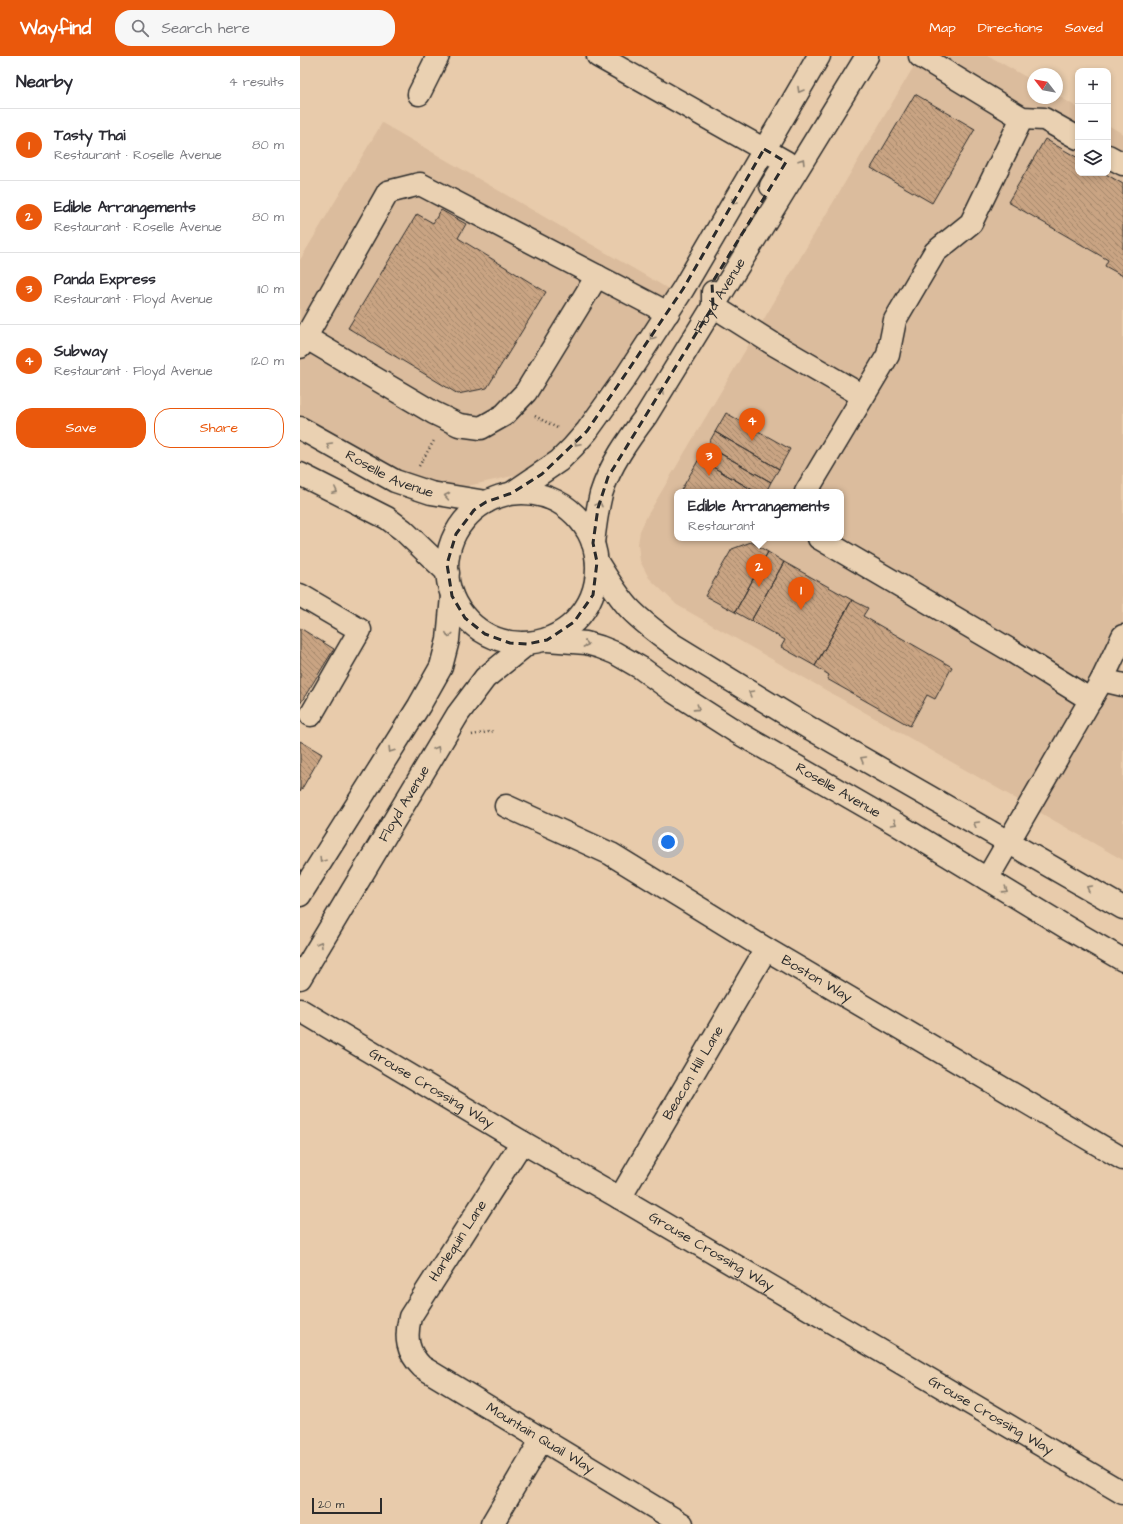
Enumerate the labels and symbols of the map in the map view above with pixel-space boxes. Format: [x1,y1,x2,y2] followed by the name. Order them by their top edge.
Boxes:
[1027,68,1063,104] north arrow
[797,86,804,93] one-way arrow
[798,158,805,165] one-way arrow
[731,198,738,205] one-way arrow
[689,254,751,338] street label: Floyd Avenue
[649,333,657,340] one-way arrow
[656,388,664,395] one-way arrow
[739,408,765,441] pin: 4
[575,438,582,445] one-way arrow
[326,442,333,449] one-way arrow
[696,443,722,476] pin: 3
[342,445,437,503] street label: Roselle Avenue
[331,487,338,494] one-way arrow
[444,492,450,500] one-way arrow
[595,501,603,508] one-way arrow
[746,554,772,587] pin: 2
[788,577,814,610] pin: 1
[444,632,453,638] one-way arrow
[582,639,589,647] one-way arrow
[748,691,755,698] one-way arrow
[693,703,700,710] one-way arrow
[389,746,396,753] one-way arrow
[433,746,440,753] one-way arrow
[860,757,867,764] one-way arrow
[792,758,885,823] street label: Roselle Avenue
[374,762,435,846] street label: Floyd Avenue
[890,818,897,826] one-way arrow
[973,822,980,829] one-way arrow
[658,832,678,852] your location
[319,856,327,863] one-way arrow
[1001,885,1008,893] one-way arrow
[1086,886,1093,893] one-way arrow
[315,941,323,948] one-way arrow
[778,950,856,1008] street label: Boston Way
[658,1022,729,1124] street label: Beacon Hill Lane
[365,1043,498,1133] street label: Grouse Crossing Way
[424,1196,492,1286] street label: Harlequin Lane
[645,1207,778,1296] street label: Grouse Crossing Way
[924,1371,1057,1460] street label: Grouse Crossing Way
[482,1398,598,1479] street label: Mountain Quail Way
[312,1496,382,1515] scale bar

